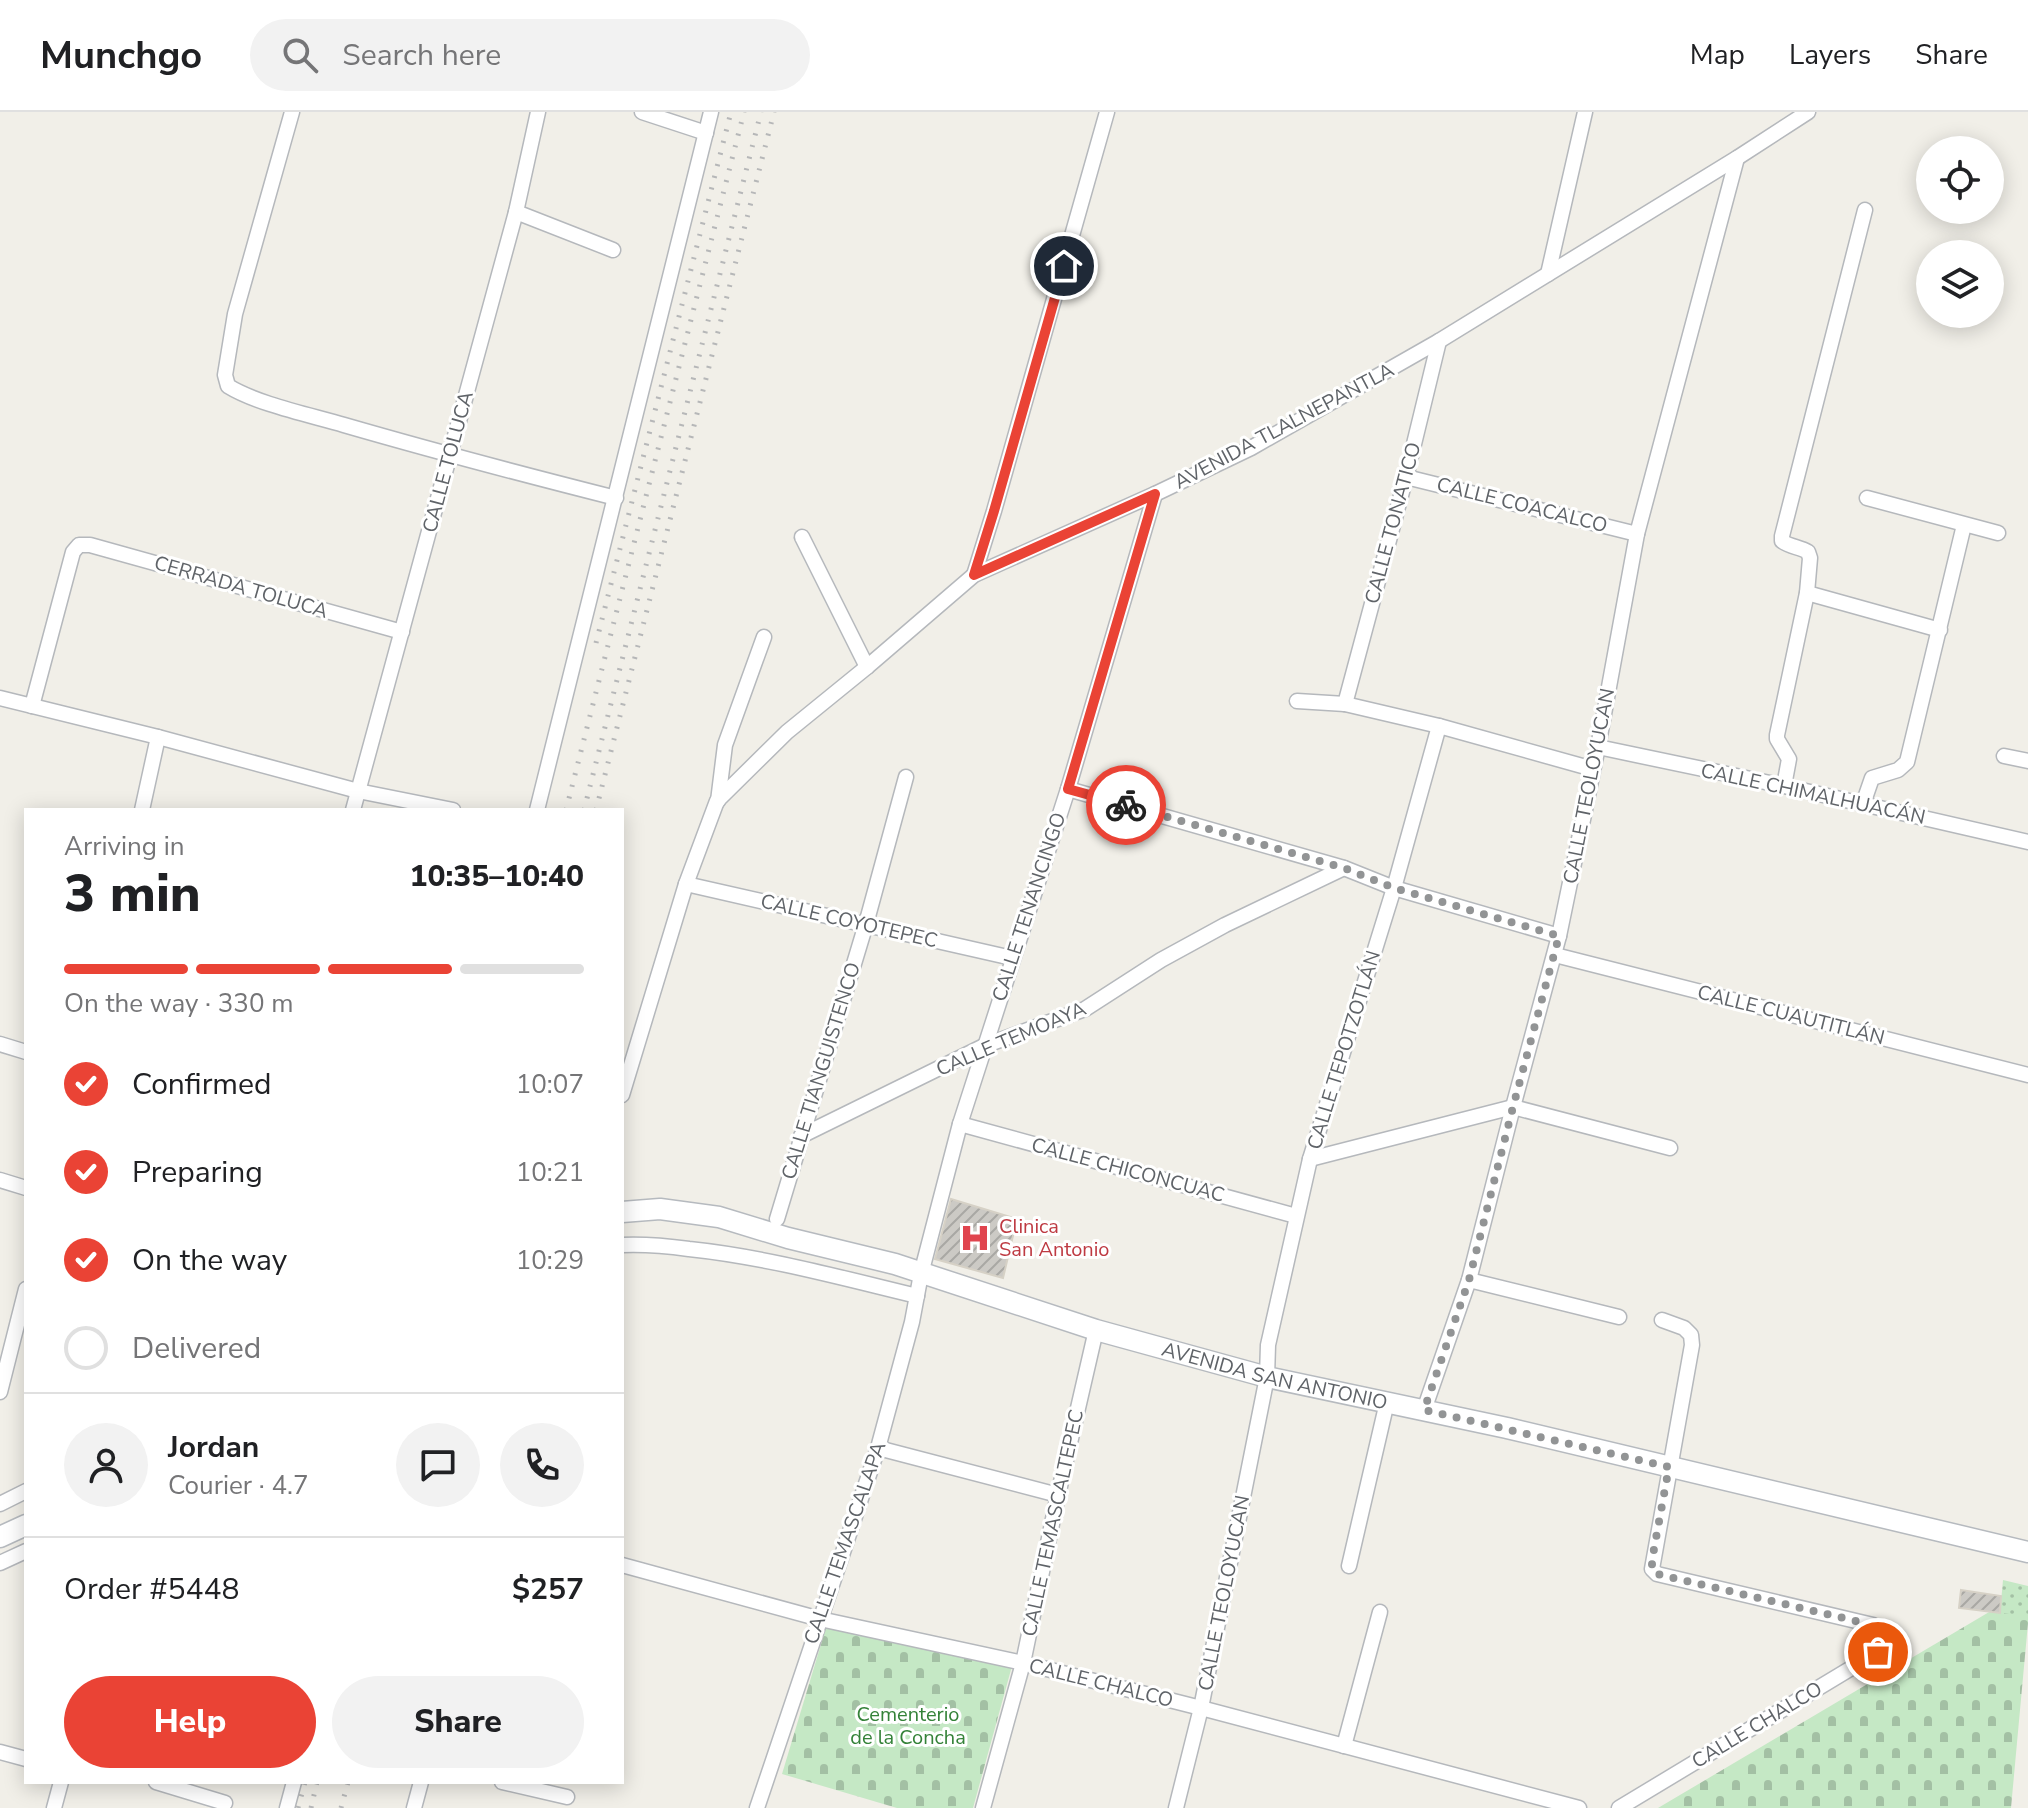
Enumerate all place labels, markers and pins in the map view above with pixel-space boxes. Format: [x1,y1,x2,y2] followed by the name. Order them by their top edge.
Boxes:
[1030,232,1098,300] pin
[999,1213,1109,1263] place label: Clinica San Antonio
[958,1221,992,1255] hospital icon: Clinica San Antonio
[1844,1618,1912,1686] pin

